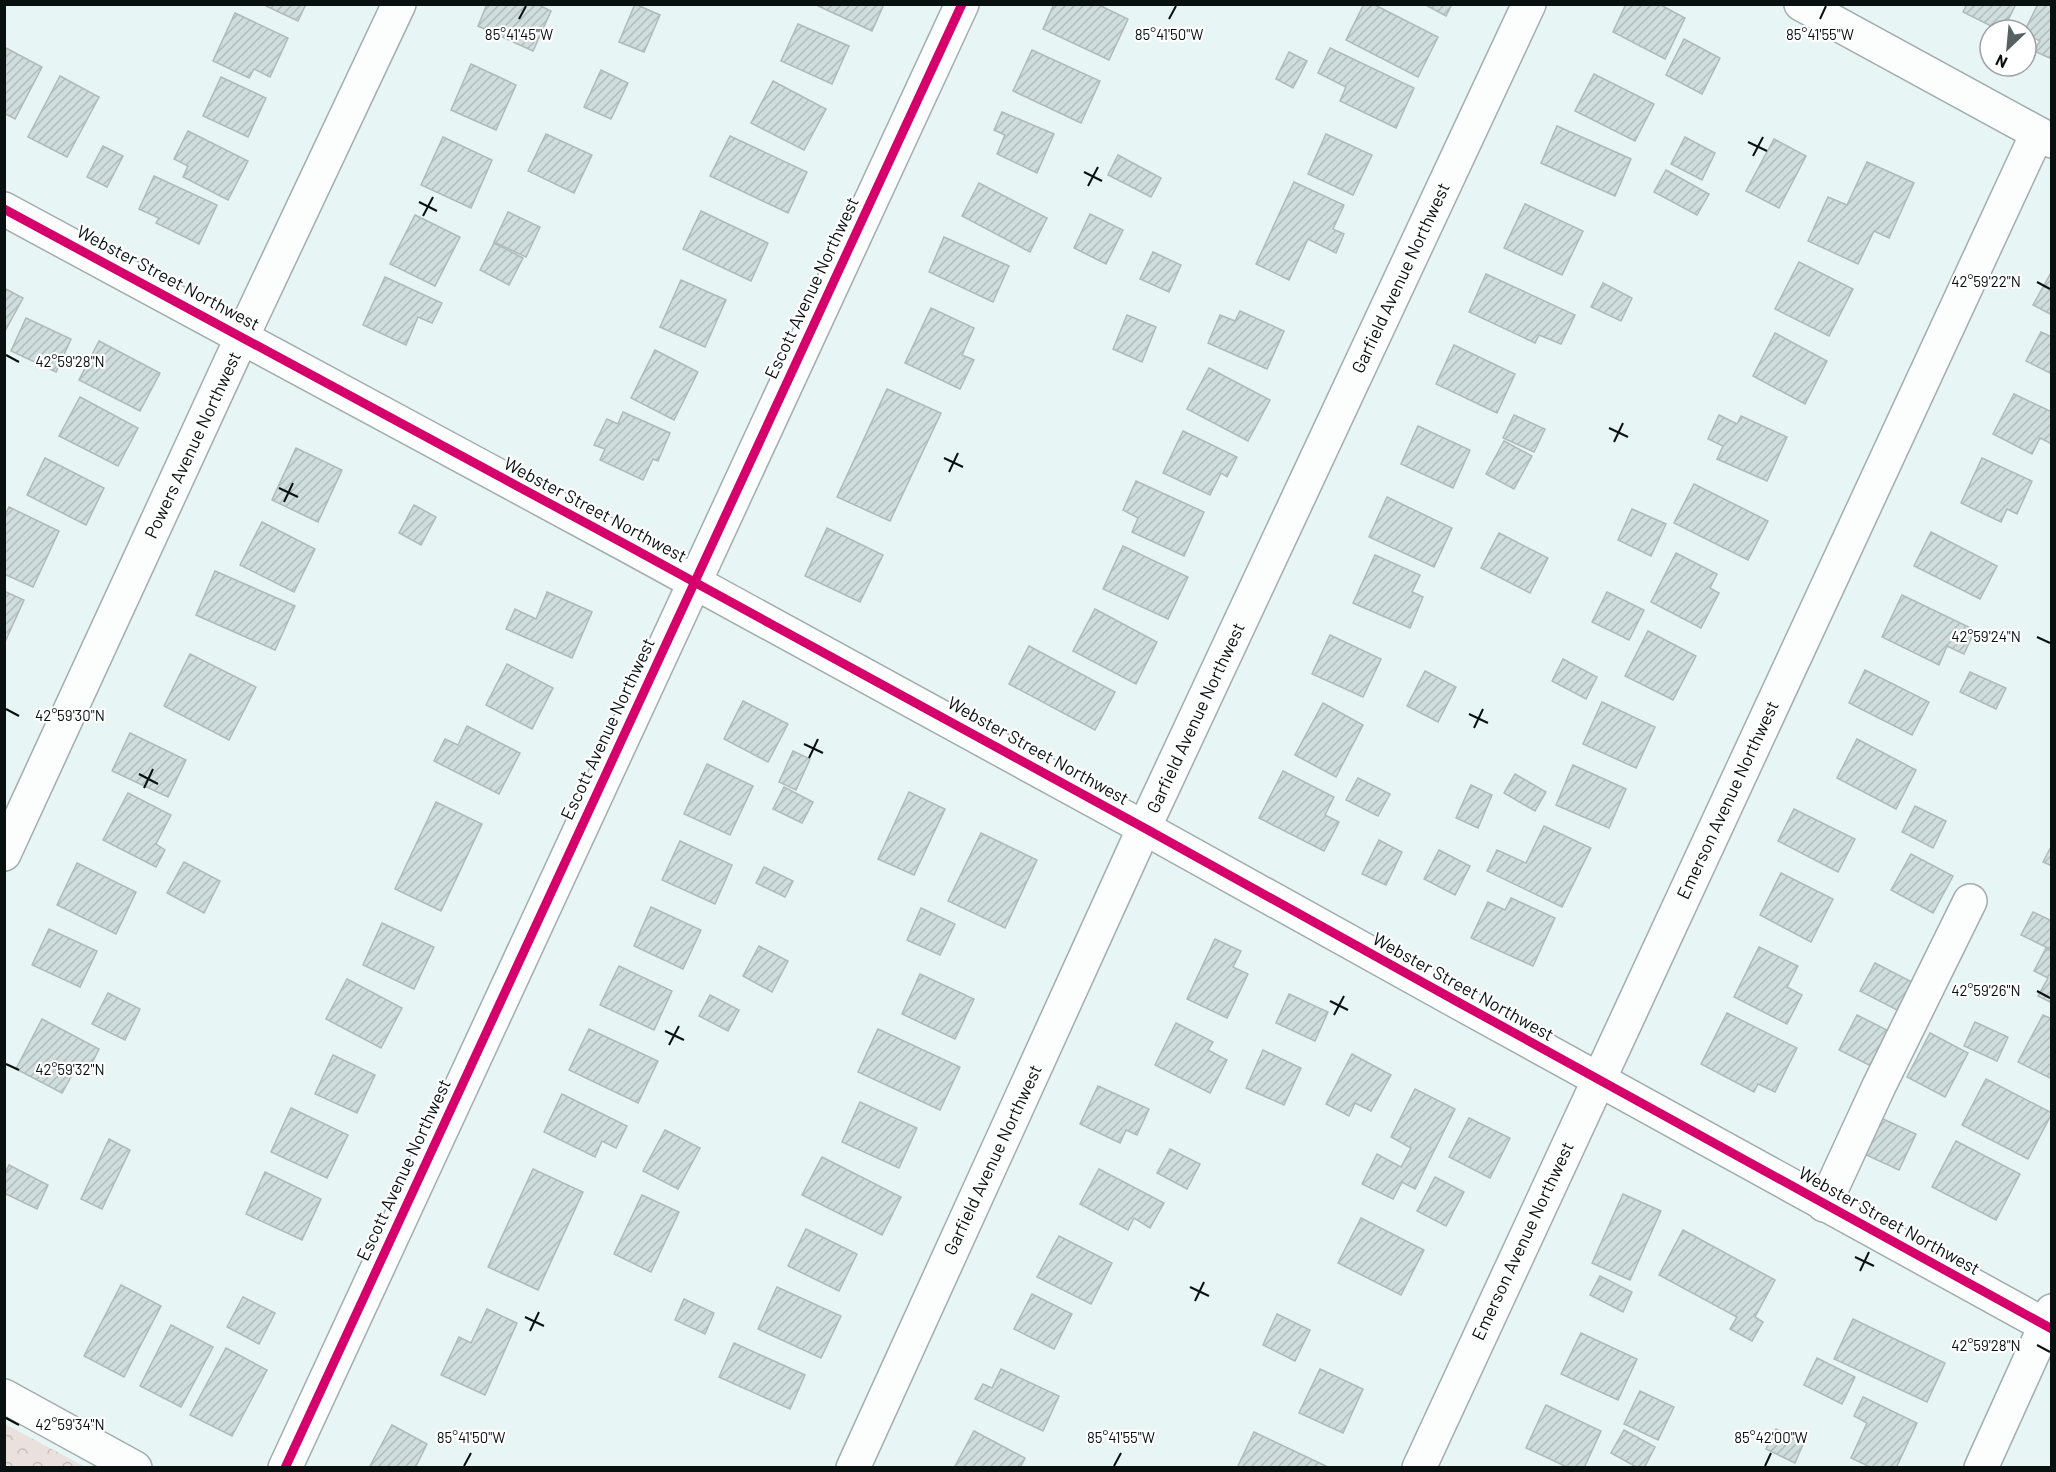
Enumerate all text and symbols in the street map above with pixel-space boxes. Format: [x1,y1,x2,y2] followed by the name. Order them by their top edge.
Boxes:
[1978,18,2038,78] north arrow
[485,25,553,43] text: 85°41'45"W
[1135,25,1203,43] text: 85°41'50"W
[1786,25,1854,43] text: 85°41'55"W
[1992,51,2010,73] text: N
[1346,179,1454,376] street label: Garfield Avenue Northwest
[759,193,863,382] street label: Escott Avenue Northwest
[73,220,264,335] street label: Webster Street Northwest
[1951,272,2021,290] text: 42°59'22"N
[139,348,245,542] street label: Powers Avenue Northwest
[35,352,105,370] text: 42°59'28"N
[500,452,691,567] street label: Webster Street Northwest
[1141,619,1249,816] street label: Garfield Avenue Northwest
[1951,627,2021,645] text: 42°59'24"N
[555,634,659,823] street label: Escott Avenue Northwest
[944,691,1133,809] street label: Webster Street Northwest
[1671,697,1783,902] street label: Emerson Avenue Northwest
[35,706,105,724] text: 42°59'30"N
[1369,927,1558,1045] street label: Webster Street Northwest
[1951,981,2021,999] text: 42°59'26"N
[35,1060,105,1078] text: 42°59'32"N
[938,1061,1046,1258] street label: Garfield Avenue Northwest
[351,1075,455,1264] street label: Escott Avenue Northwest
[1466,1138,1578,1343] street label: Emerson Avenue Northwest
[1795,1161,1984,1279] street label: Webster Street Northwest
[1951,1336,2021,1354] text: 42°59'28"N
[35,1415,105,1433] text: 42°59'34"N
[437,1428,505,1446] text: 85°41'50"W
[1087,1428,1155,1446] text: 85°41'55"W
[1734,1428,1808,1446] text: 85°42'00"W

